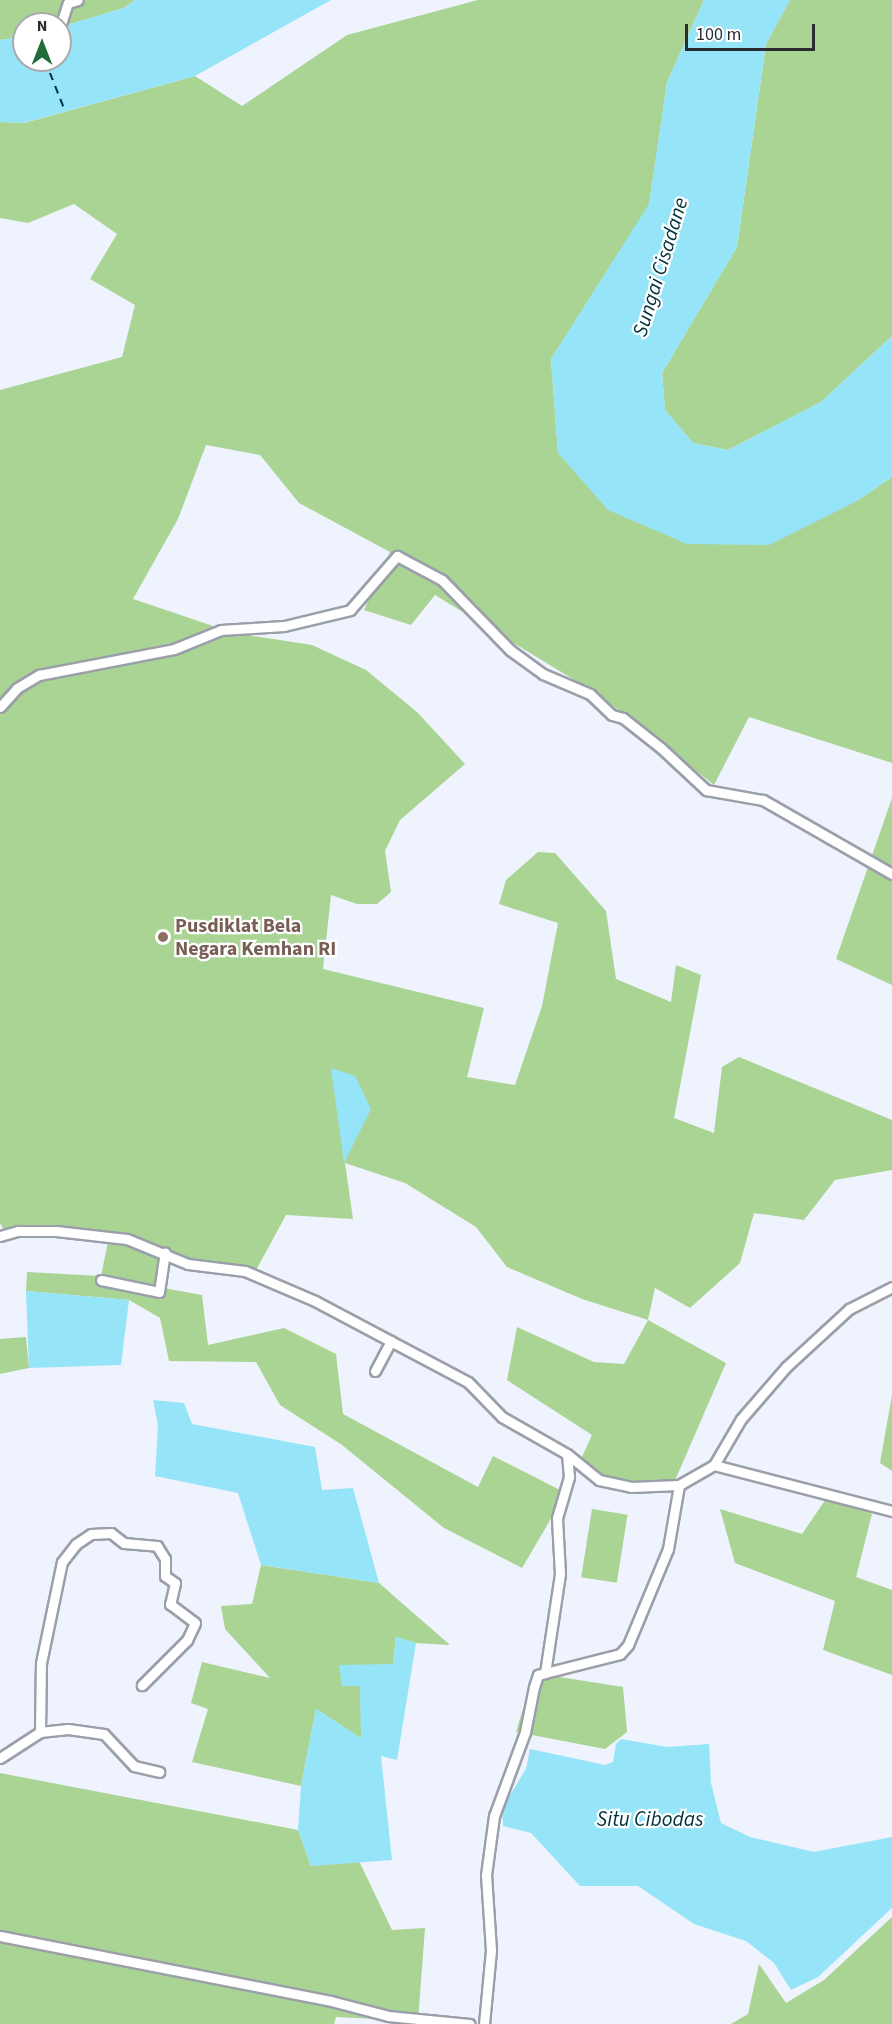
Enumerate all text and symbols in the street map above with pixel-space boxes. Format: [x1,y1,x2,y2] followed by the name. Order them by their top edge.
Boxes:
[12,12,72,72] north arrow
[688,12,818,50] scale bar
[37,15,47,37] text: N
[696,22,741,47] text: 100 m
[627,194,693,340] water label: Sungai Cisadane
[175,914,336,961] place label: Pusdiklat Bela Negara Kemhan RI
[156,930,170,944] marker: Pusdiklat Bela Negara Kemhan RI
[597,1806,703,1832] water label: Situ Cibodas

